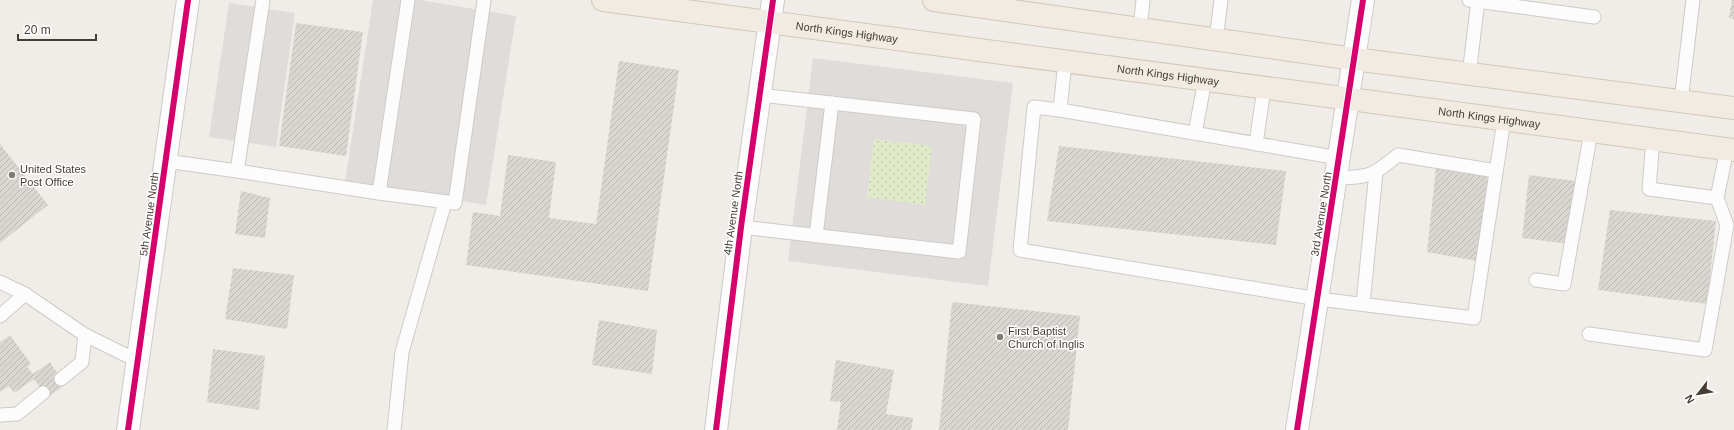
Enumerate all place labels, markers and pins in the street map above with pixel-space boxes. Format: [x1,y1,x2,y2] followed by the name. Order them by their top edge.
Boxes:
[20,163,87,188] place label: United States Post Office
[7,170,17,180] marker: United States Post Office
[1008,325,1085,350] place label: First Baptist Church of Inglis
[995,332,1005,342] marker: First Baptist Church of Inglis

